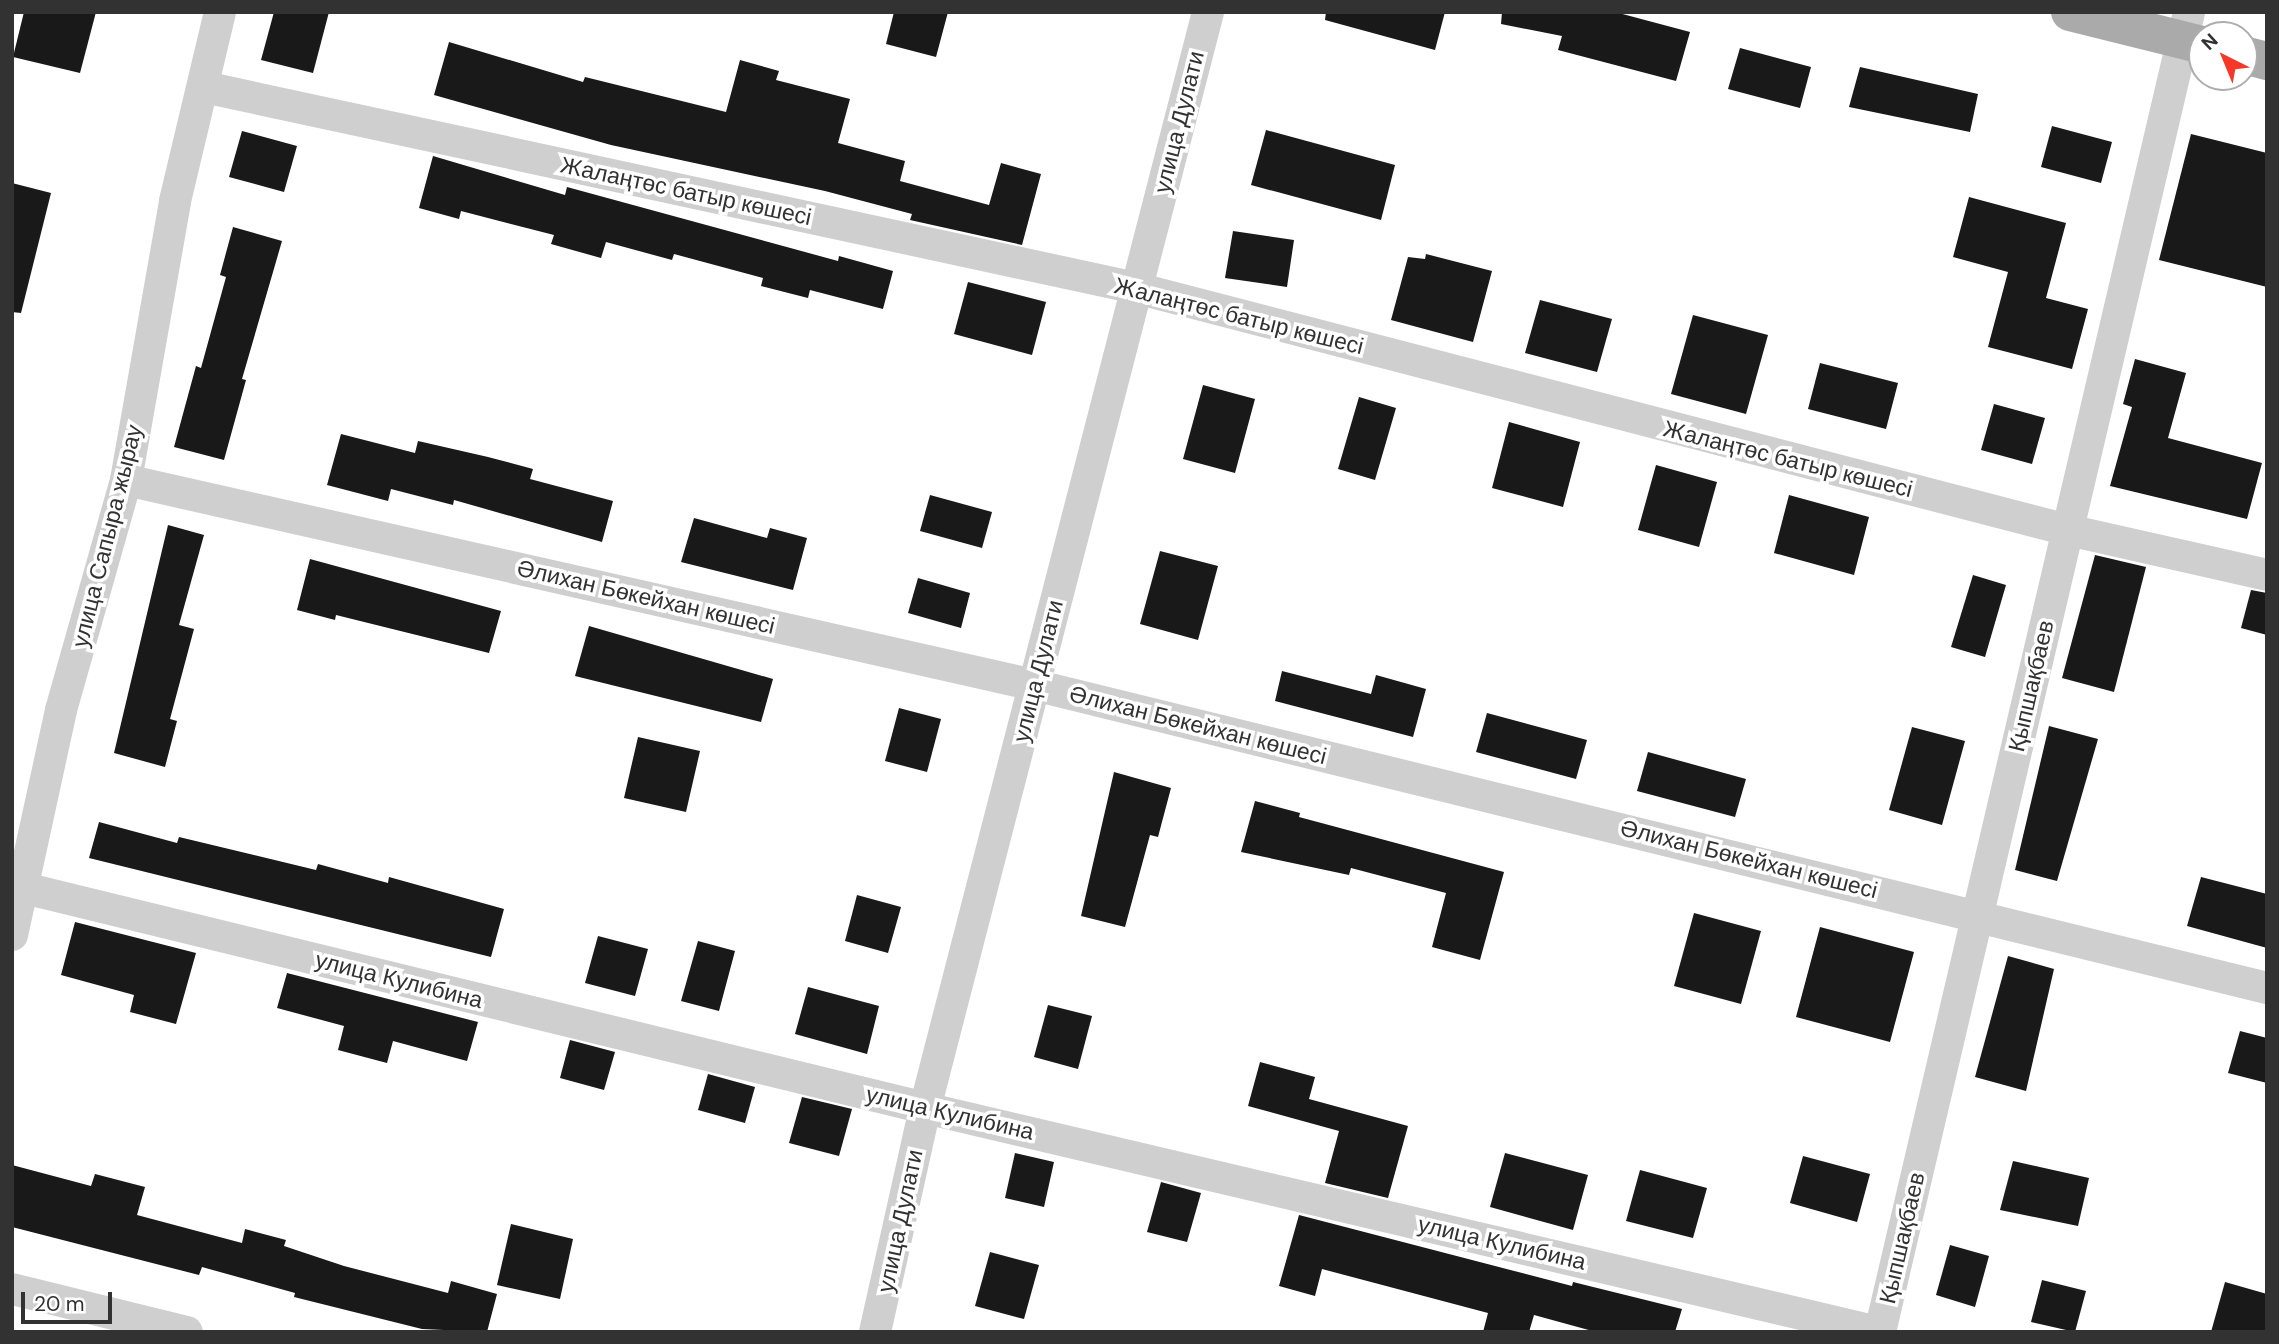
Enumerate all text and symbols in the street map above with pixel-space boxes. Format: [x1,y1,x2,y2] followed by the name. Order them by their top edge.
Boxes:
[2188,21,2258,91] north arrow
[2196,28,2223,56] text: N
[1148,48,1210,196] street label: улица Дулати
[558,151,814,231] street label: Жалаңтөс батыр көшесі
[1112,272,1366,360] street label: Жалаңтөс батыр көшесі
[1661,415,1915,503] street label: Жалаңтөс батыр көшесі
[66,422,148,650] street label: улица Сапыра жырау
[514,554,778,640] street label: Әлихан Бөкейхан көшесі
[1007,597,1069,745] street label: улица Дулати
[2002,618,2060,754] street label: Қыпшақбаев
[1067,680,1329,770] street label: Әлихан Бөкейхан көшесі
[1618,814,1880,904] street label: Әлихан Бөкейхан көшесі
[312,946,486,1014] street label: улица Кулибина
[863,1080,1037,1146] street label: улица Кулибина
[871,1147,929,1295] street label: улица Дулати
[1873,1170,1931,1306] street label: Қыпшақбаев
[1415,1210,1589,1276] street label: улица Кулибина
[24,1278,116,1322] scale bar
[34,1290,85,1318] text: 20 m

